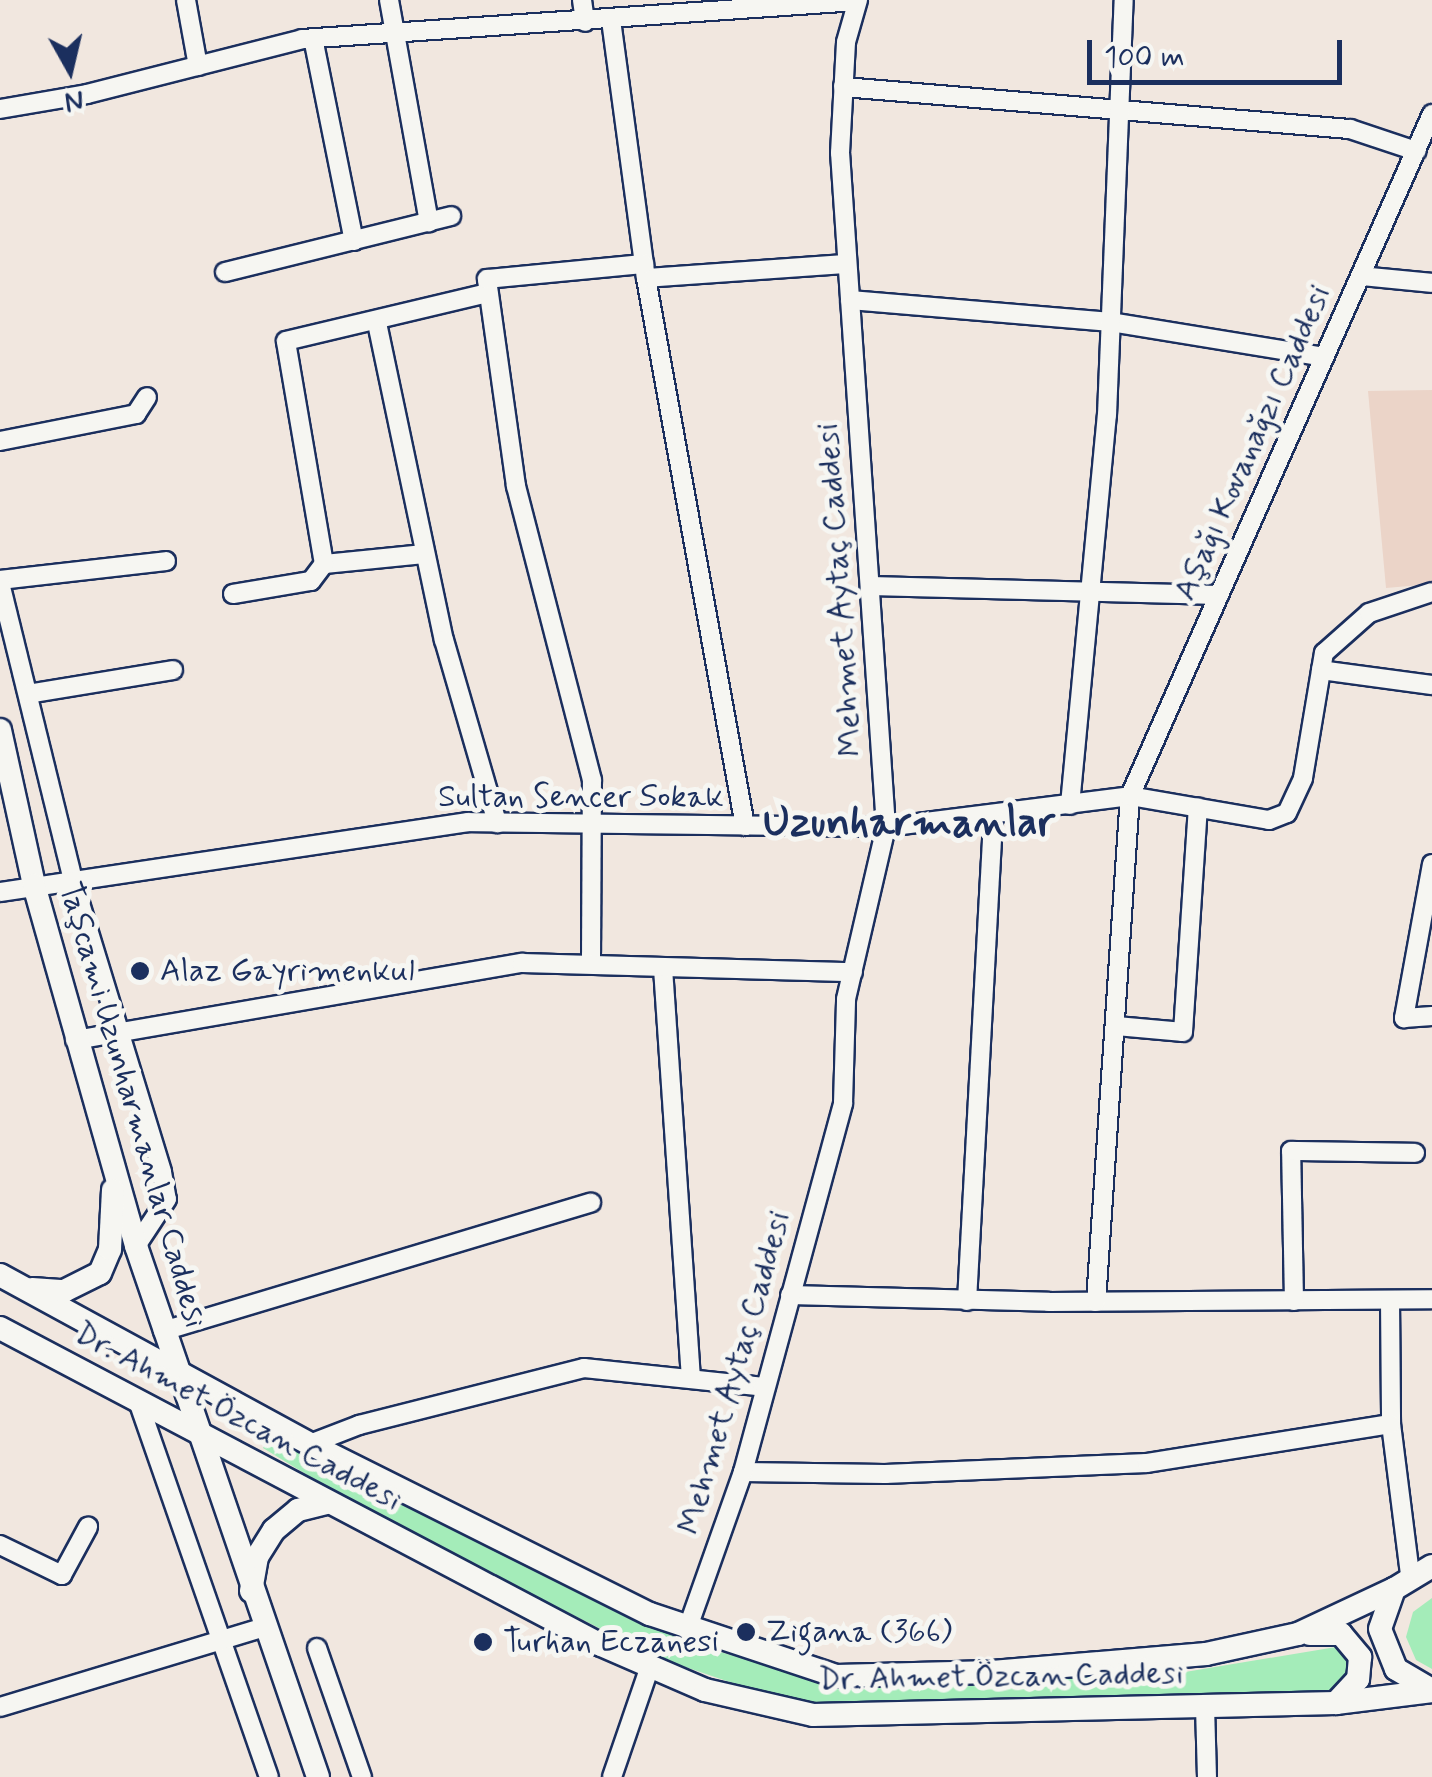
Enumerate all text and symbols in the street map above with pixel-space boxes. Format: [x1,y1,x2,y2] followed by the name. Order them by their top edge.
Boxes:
[20,20,120,120] north arrow
[1092,20,1347,82] scale bar
[1104,38,1185,77] text: 100 m
[62,81,86,120] text: N
[1166,280,1340,606] street label: Aşağı Kovanağzı Caddesi
[809,424,871,756] street label: Mehmet Aytaç Caddesi
[443,778,719,816] street label: Sultan Sencer Sokak
[763,799,1055,849] district label: Uzunharmanlar
[49,875,215,1335] street label: Taşcami Uzunharmanlar Caddesi
[160,952,403,990] place label: Alaz Gayrimenkul
[129,960,151,982] marker: Alaz Gayrimenkul
[671,1209,799,1537] street label: Mehmet Aytaç Caddesi
[68,1314,408,1520] street label: Dr. Ahmet Özcan Caddesi
[766,1613,952,1651] place label: Zigana (366)
[735,1621,757,1643] marker: Zigana (366)
[503,1623,727,1661] place label: Turhan Eczanesi
[472,1631,494,1653] marker: Turhan Eczanesi
[818,1655,1184,1699] street label: Dr. Ahmet Özcan Caddesi

